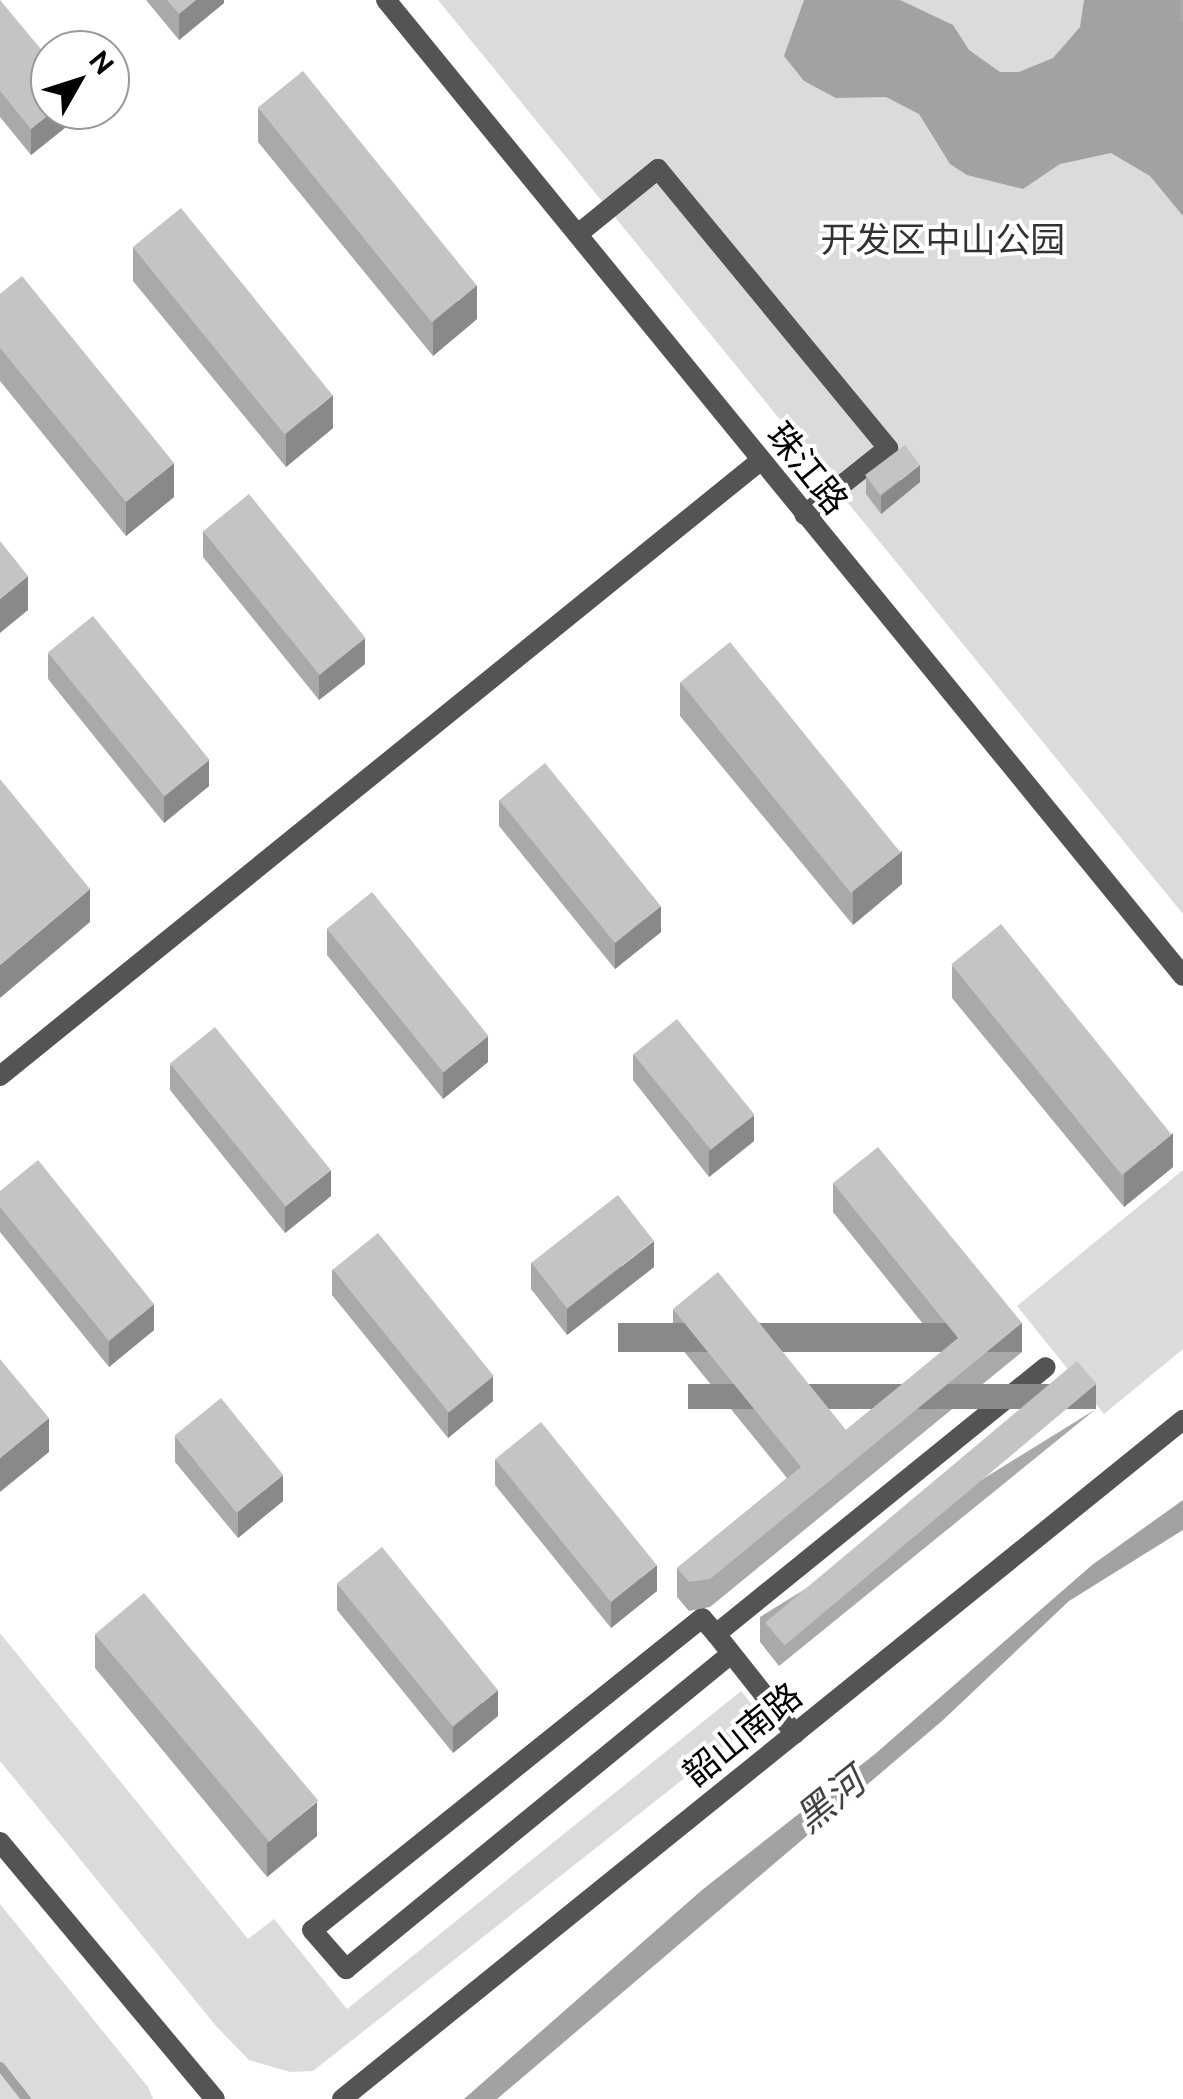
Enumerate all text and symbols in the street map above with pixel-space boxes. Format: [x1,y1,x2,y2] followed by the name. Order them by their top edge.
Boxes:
[30,30,130,130] north arrow
[84,44,121,80] text: N
[821,218,1065,260] park label: 开发区中山公园
[759,414,857,522] street label: 珠江路
[674,1674,810,1794] street label: 韶山南路
[786,1758,874,1842] water label: 黑河

